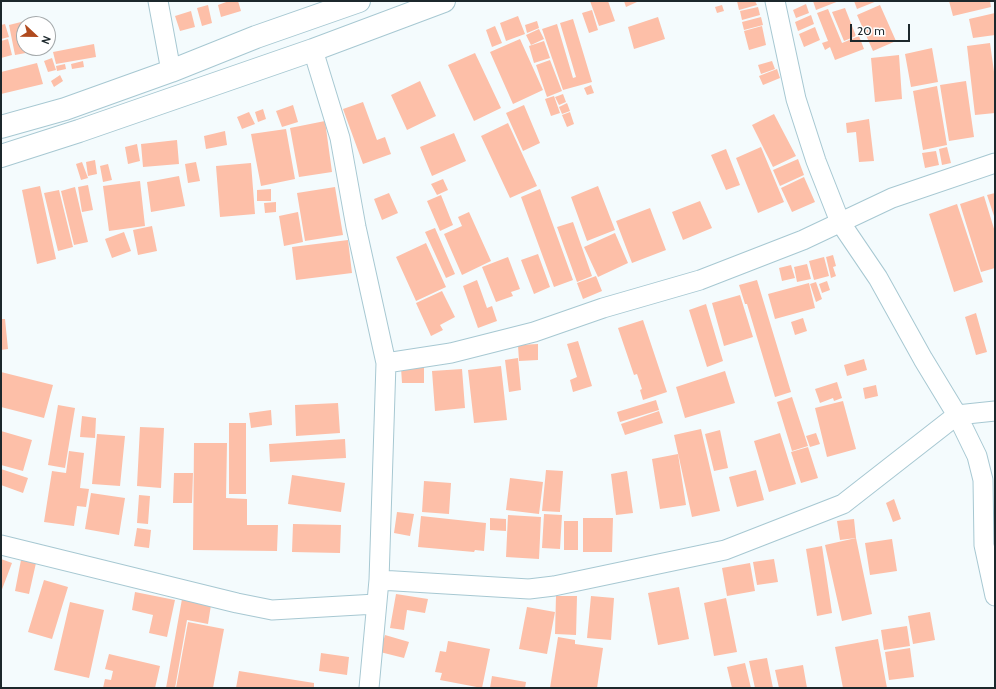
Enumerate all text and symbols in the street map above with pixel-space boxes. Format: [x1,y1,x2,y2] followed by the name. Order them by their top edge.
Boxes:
[16,16,56,56] north arrow
[852,16,912,42] scale bar
[857,23,885,38] text: 20 m
[38,34,54,46] text: N

